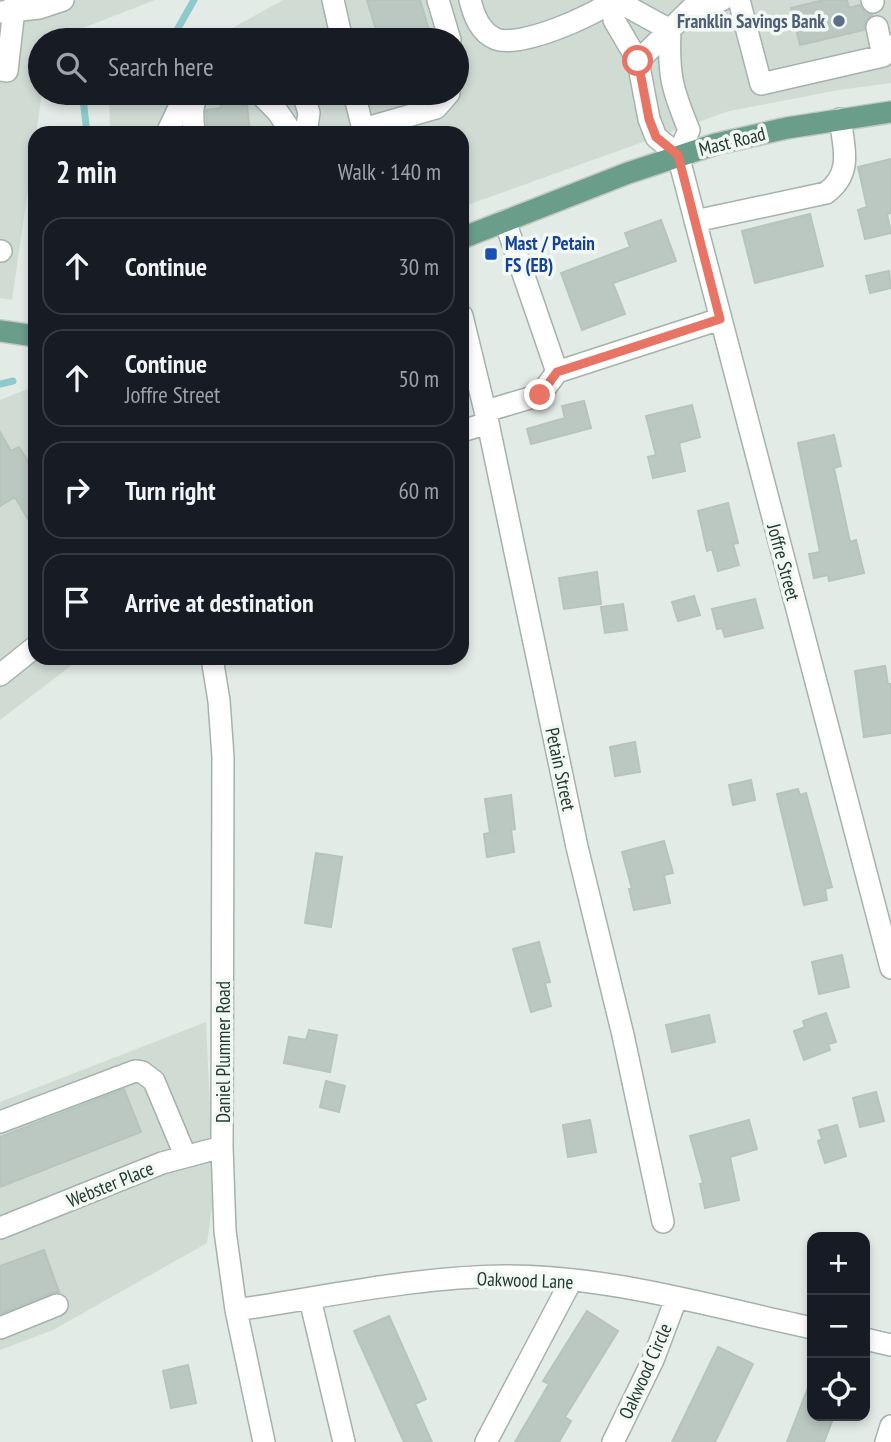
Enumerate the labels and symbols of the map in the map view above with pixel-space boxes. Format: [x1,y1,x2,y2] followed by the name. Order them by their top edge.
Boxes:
[677,9,825,33] place label: Franklin Savings Bank
[831,13,847,29] marker: Franklin Savings Bank
[622,45,653,76] route start
[696,121,768,161] street label: Mast Road
[505,231,595,277] place label: Mast / Petain FS (EB)
[483,246,499,262] marker: Mast / Petain FS (EB)
[524,379,555,410] route end
[762,520,806,604] street label: Joffre Street
[540,725,582,814] street label: Petain Street
[211,981,235,1123] street label: Daniel Plummer Road
[63,1156,157,1212] street label: Webster Place
[476,1266,574,1294] street label: Oakwood Lane
[613,1319,677,1423] street label: Oakwood Circle

